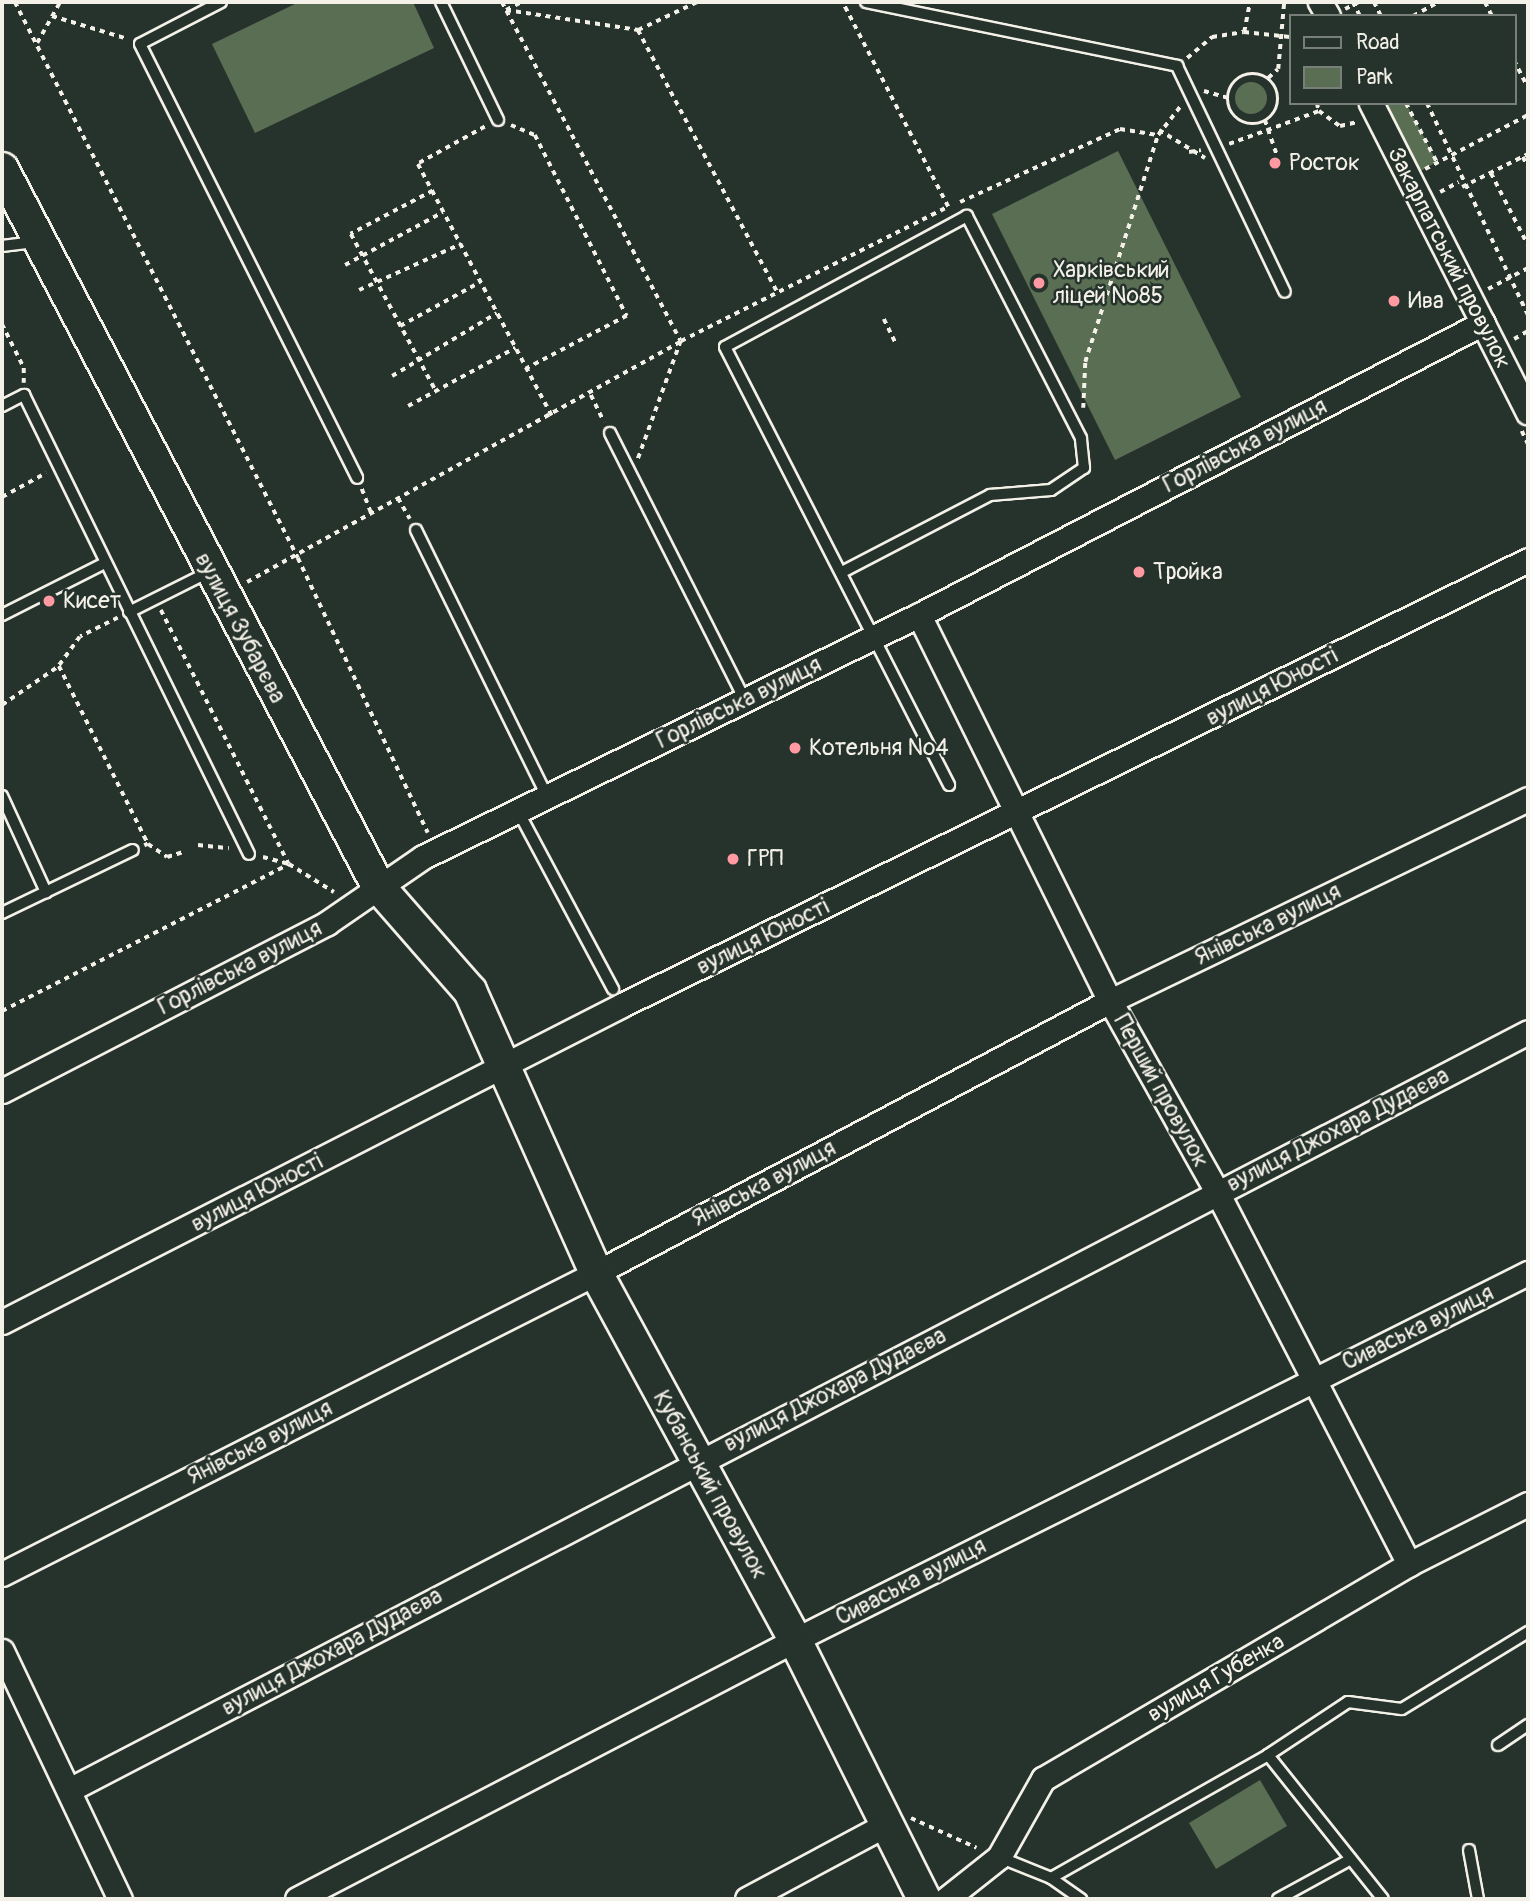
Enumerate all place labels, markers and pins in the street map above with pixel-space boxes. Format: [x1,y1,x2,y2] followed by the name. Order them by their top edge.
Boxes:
[1289,149,1360,177] place label: Росток
[1267,155,1283,171] marker: Росток
[1053,256,1170,310] place label: Харківський ліцей №85
[1031,275,1047,291] marker: Харківський ліцей №85
[1408,287,1444,315] place label: Ива
[1386,293,1402,309] marker: Ива
[1153,558,1223,586] place label: Тройка
[1131,564,1147,580] marker: Тройка
[63,587,121,615] place label: Кисет
[41,593,57,609] marker: Кисет
[809,734,949,762] place label: Котельня №4
[787,740,803,756] marker: Котельня №4
[747,845,783,873] place label: ГРП
[725,851,741,867] marker: ГРП

